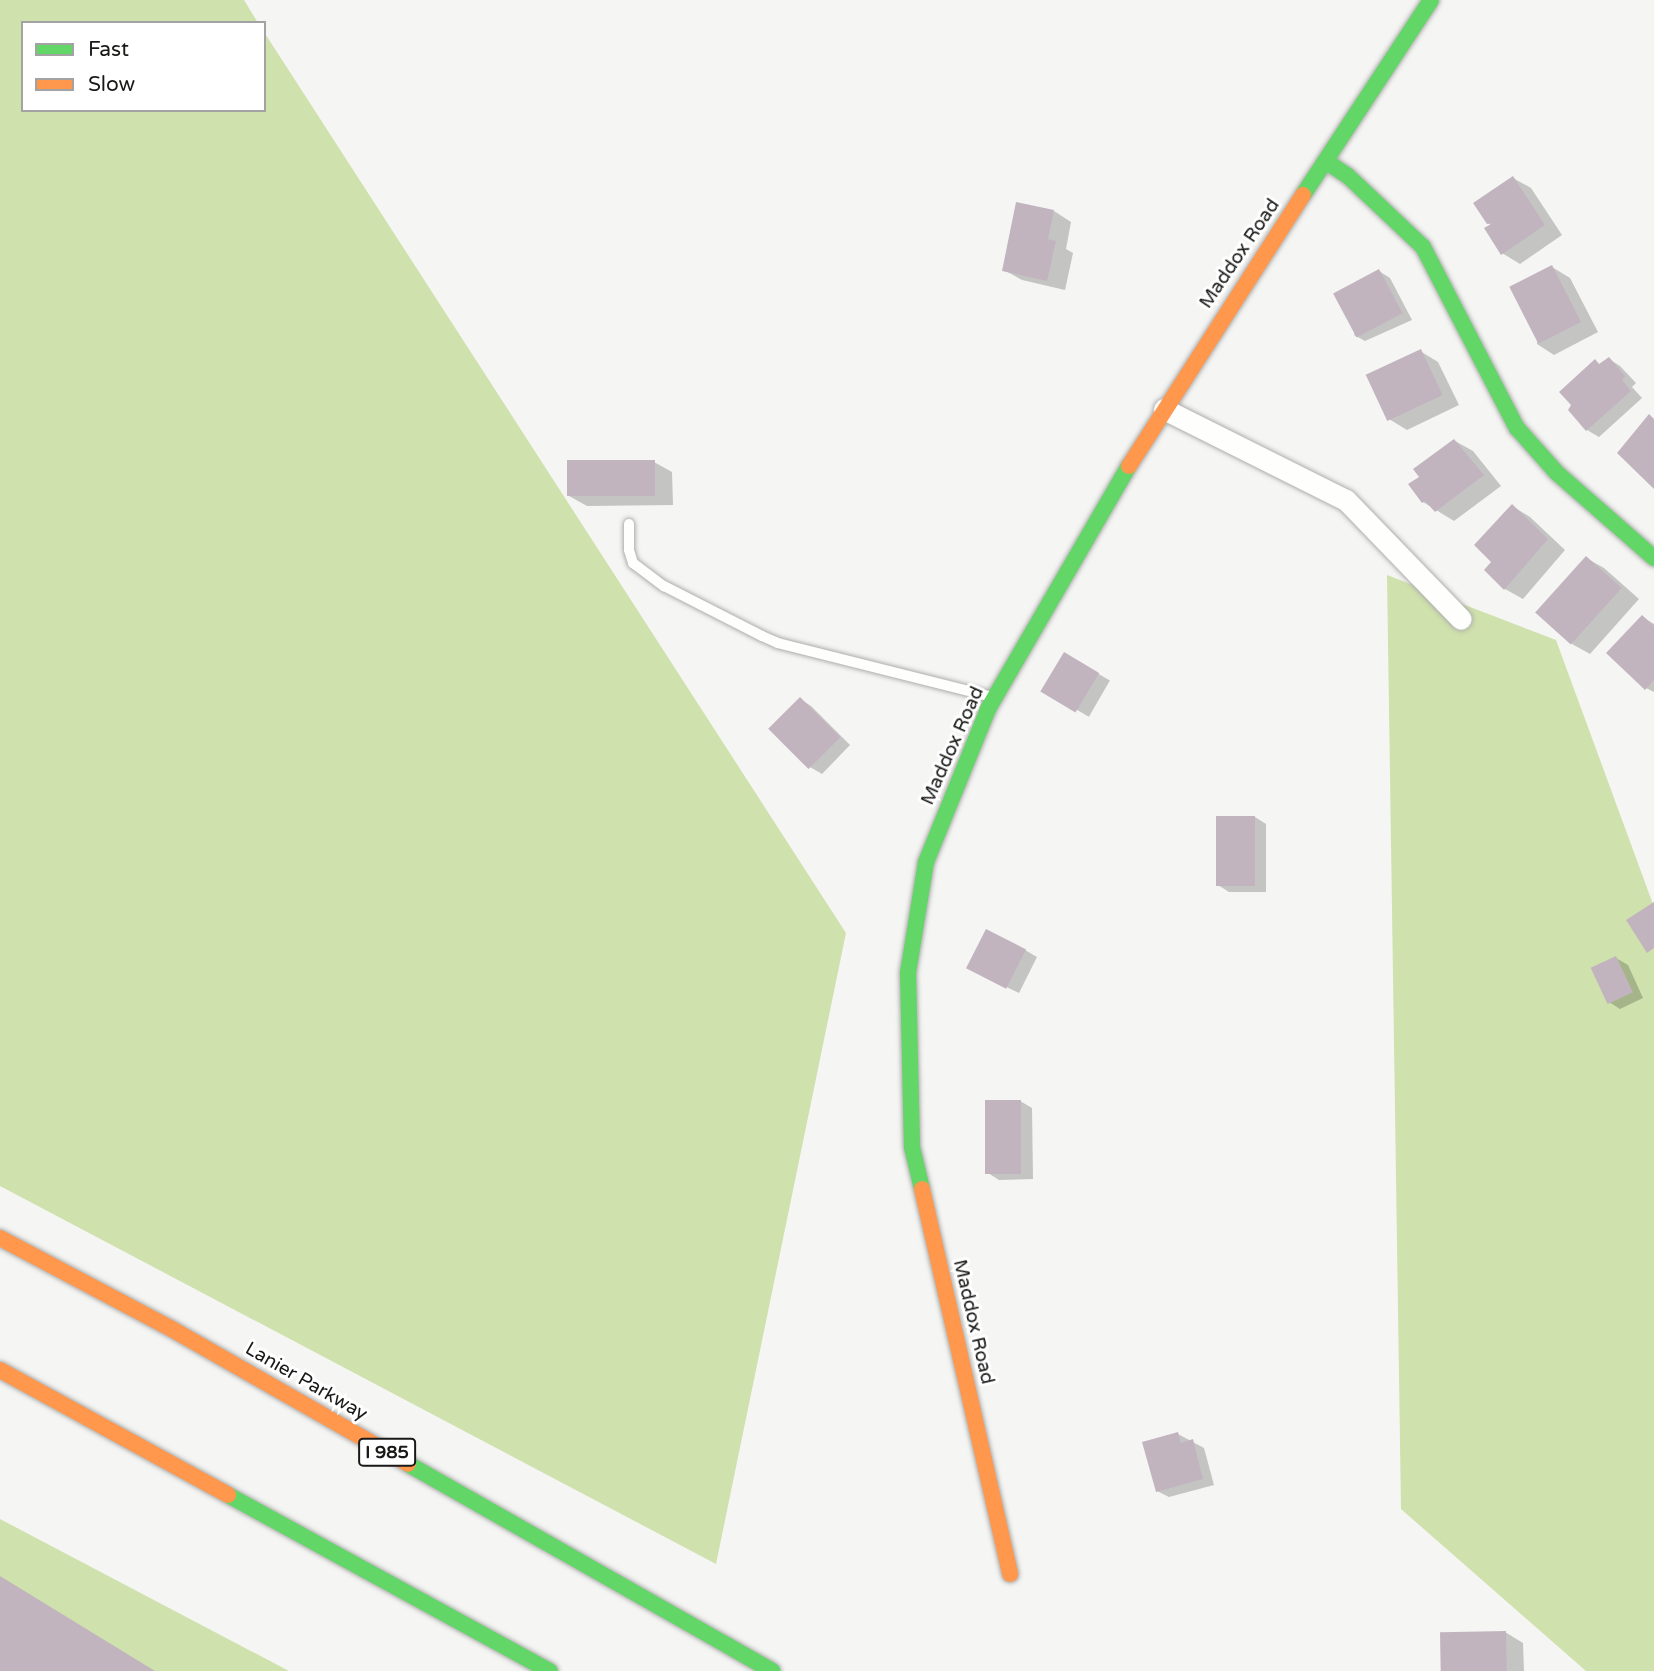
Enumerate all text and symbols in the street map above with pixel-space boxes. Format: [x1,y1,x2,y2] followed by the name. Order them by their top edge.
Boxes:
[21,21,266,112] legend
[88,37,129,62] text: Fast
[88,72,135,97] text: Slow
[1195,195,1285,313] street label: Maddox Road
[917,683,989,809] street label: Maddox Road
[948,1257,998,1387] street label: Maddox Road
[241,1338,371,1426] street label: Lanier Parkway
[357,1437,417,1466] road number: I 985

